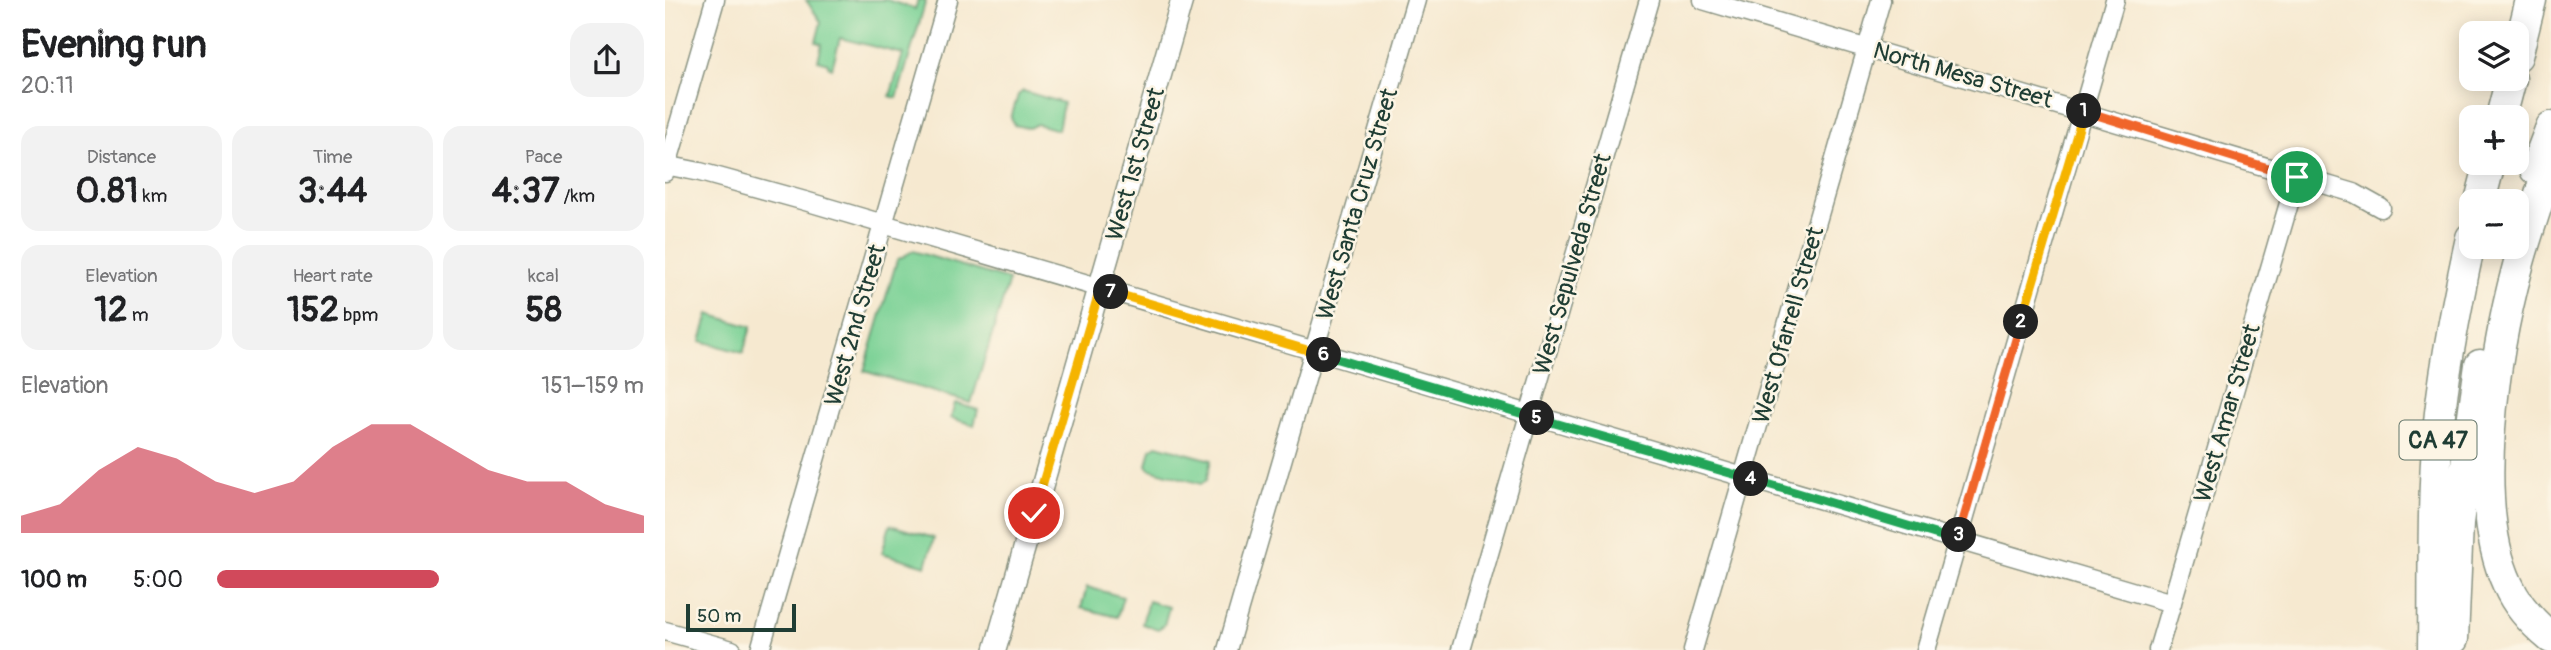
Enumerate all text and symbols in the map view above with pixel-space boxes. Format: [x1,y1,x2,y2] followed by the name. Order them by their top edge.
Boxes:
[21,21,207,69] text: Evening run
[2459,21,2529,259] map controls
[2459,21,2529,91] button: layers
[570,23,644,97] button: share
[1870,36,2056,115] street label: North Mesa Street
[21,71,74,100] text: 20:11
[1100,84,1171,244] street label: West 1st Street
[1310,84,1405,323] street label: West Santa Cruz Street
[2067,94,2101,128] pin: 1
[2080,98,2087,122] text: 1
[2459,105,2529,175] button: +
[87,145,156,169] text: Distance
[313,145,352,169] text: Time
[525,145,562,169] text: Pace
[2267,147,2327,207] pin
[1527,150,1618,378] street label: West Sepulveda Street
[2278,158,2316,196] icon: arrive
[76,169,138,213] text: 0.81
[298,169,367,213] text: 3:44
[492,169,559,213] text: 4:37
[138,184,167,208] text: km
[559,184,595,208] text: /km
[2459,189,2529,259] button: −
[1747,223,1831,427] street label: West Ofarrell Street
[819,241,893,409] street label: West 2nd Street
[85,264,158,288] text: Elevation
[292,264,373,288] text: Heart rate
[528,264,559,288] text: kcal
[1093,274,1129,310] pin: 7
[1105,279,1116,303] text: 7
[94,288,128,332] text: 12
[287,288,339,332] text: 152
[525,288,562,332] text: 58
[128,303,149,327] text: m
[339,303,378,327] text: bpm
[2003,304,2039,340] pin: 2
[2015,309,2026,333] text: 2
[2188,320,2267,506] street label: West Amar Street
[1307,338,1341,372] pin: 6
[1318,342,1329,366] text: 6
[21,371,109,400] text: Elevation
[541,371,644,400] text: 151–159 m
[1519,400,1555,436] pin: 5
[1531,405,1542,429] text: 5
[2399,420,2477,460] road number: CA 47
[1733,462,1769,496] pin: 4
[1745,466,1756,490] text: 4
[1004,483,1064,543] pin
[1015,494,1053,532] icon: check
[1941,518,1977,552] pin: 3
[1953,522,1964,546] text: 3
[21,565,87,594] text: 100 m
[133,565,183,594] text: 5:00
[686,601,796,633] scale bar
[697,604,741,628] text: 50 m

